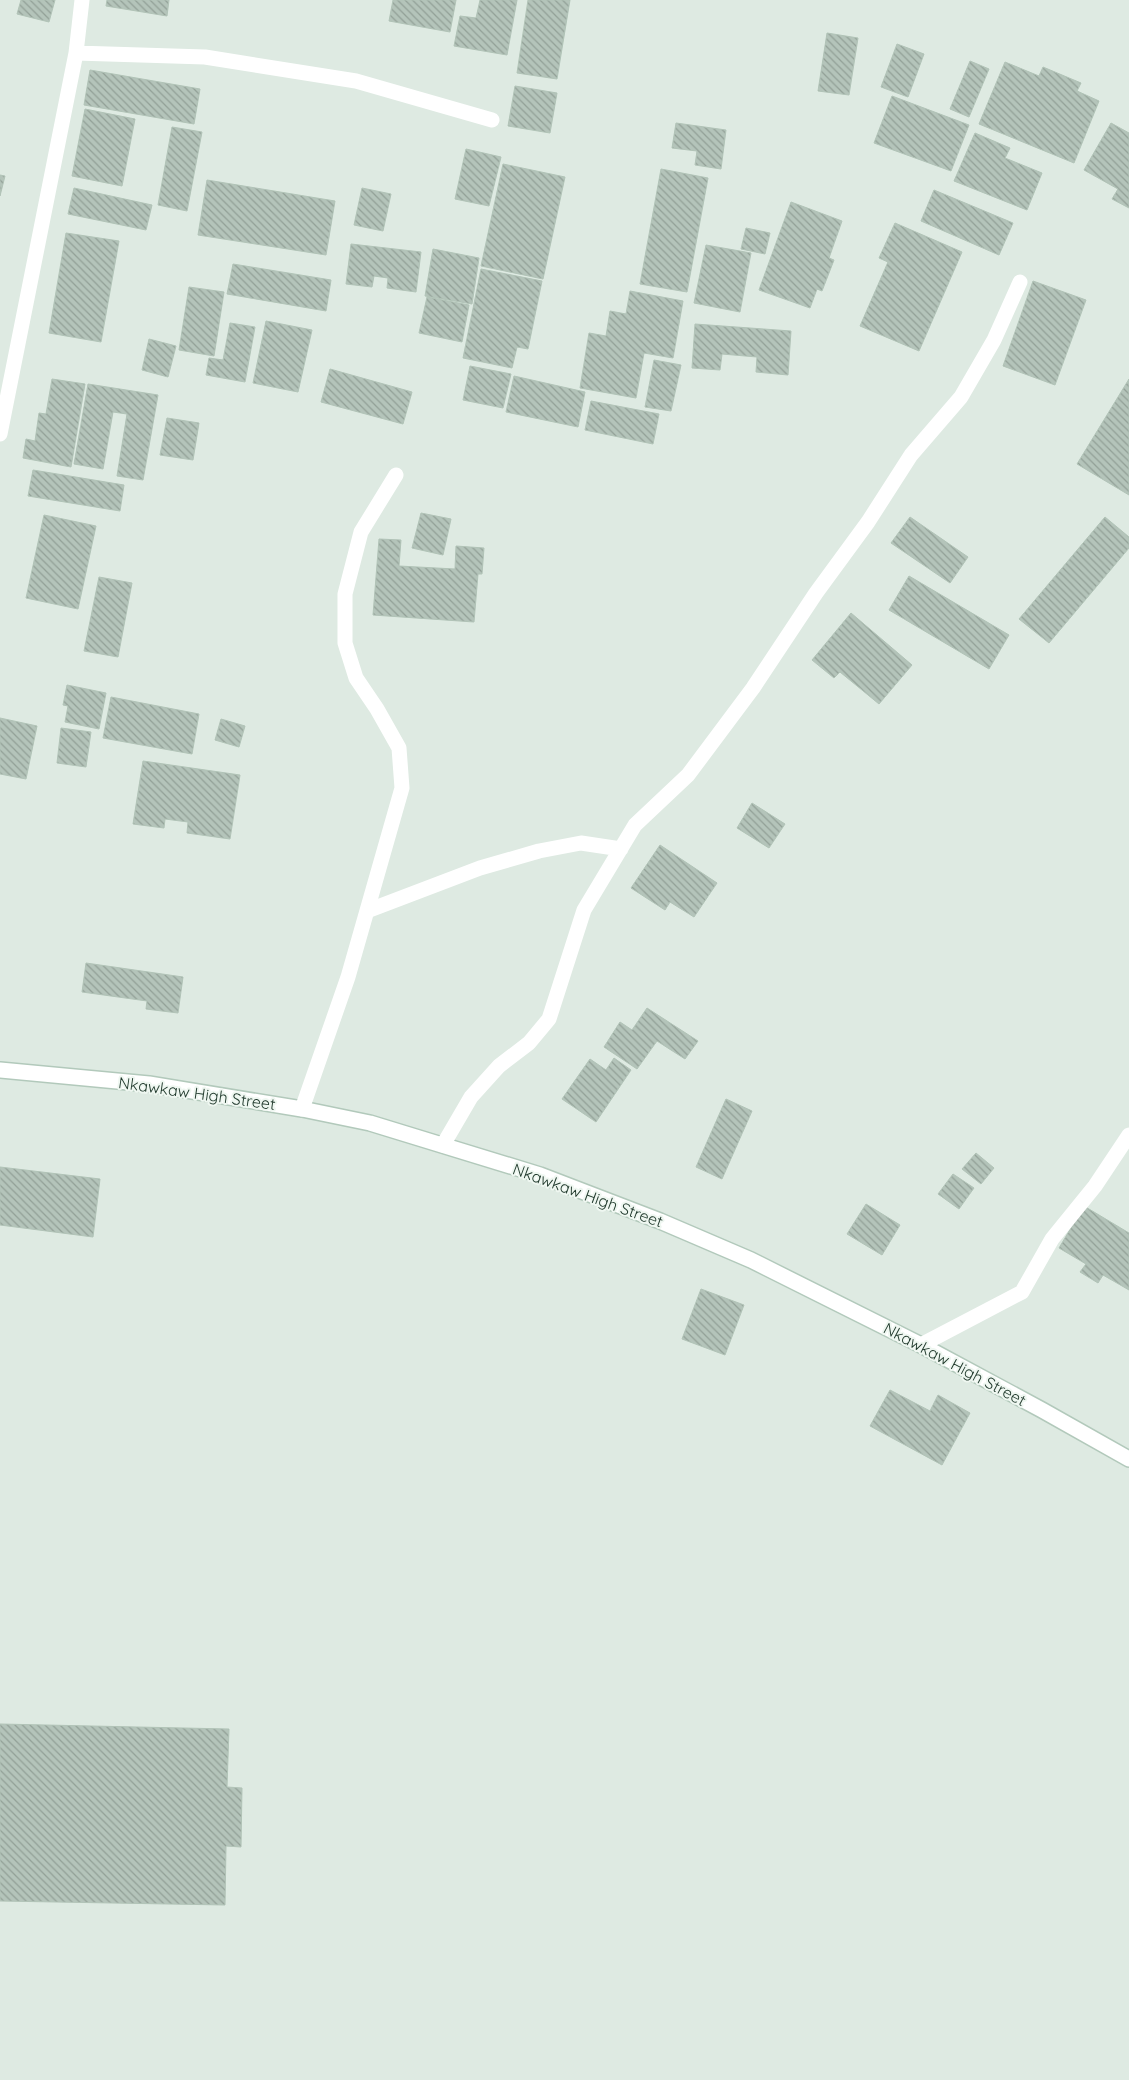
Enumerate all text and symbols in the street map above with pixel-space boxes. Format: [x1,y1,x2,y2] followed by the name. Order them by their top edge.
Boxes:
[117,1072,277,1114] street label: Nkawkaw High Street
[510,1159,666,1231] street label: Nkawkaw High Street
[880,1318,1030,1410] street label: Nkawkaw High Street

